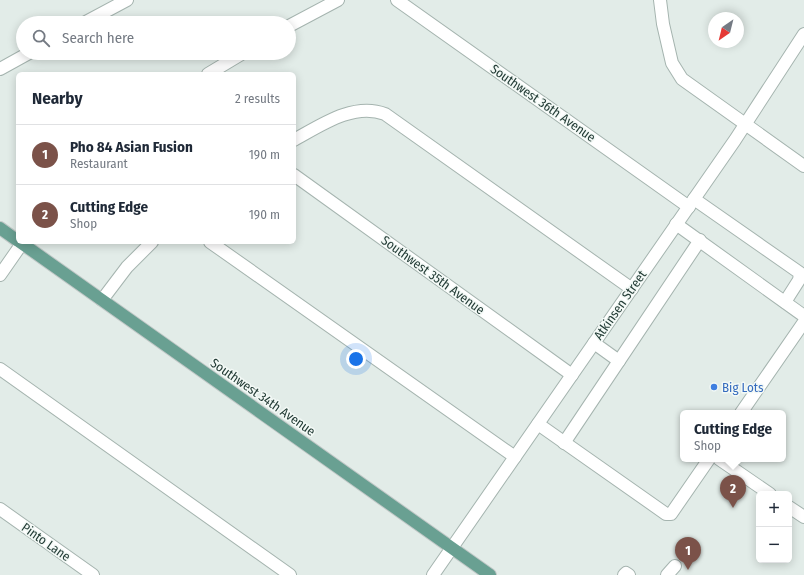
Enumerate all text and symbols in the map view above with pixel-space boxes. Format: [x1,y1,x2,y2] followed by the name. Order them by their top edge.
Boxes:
[708,12,744,48] north arrow
[16,16,296,60] search box
[30,27,52,49] icon: search
[62,29,134,47] text: Search here
[488,61,598,145] street label: Southwest 36th Avenue
[32,88,83,109] text: Nearby
[235,91,280,106] text: 2 results
[70,138,193,156] text: Pho 84 Asian Fusion
[42,147,48,162] text: 1
[249,147,280,162] text: 190 m
[70,156,128,171] text: Restaurant
[70,198,148,216] text: Cutting Edge
[42,207,48,222] text: 2
[249,207,280,222] text: 190 m
[70,216,97,231] text: Shop
[378,233,488,317] street label: Southwest 35th Avenue
[591,267,650,343] street label: Atkinsen Street
[346,349,366,369] your location
[208,355,318,439] street label: Southwest 34th Avenue
[722,380,764,395] place label: Big Lots
[709,382,719,392] marker: Big Lots
[680,410,786,462] popup
[694,420,772,438] text: Cutting Edge
[694,438,721,453] text: Shop
[720,475,746,508] pin: 2
[756,491,792,563] map controls
[756,491,792,527] button: +
[19,520,73,564] street label: Pinto Lane
[756,527,792,563] button: −
[675,537,701,570] pin: 1

